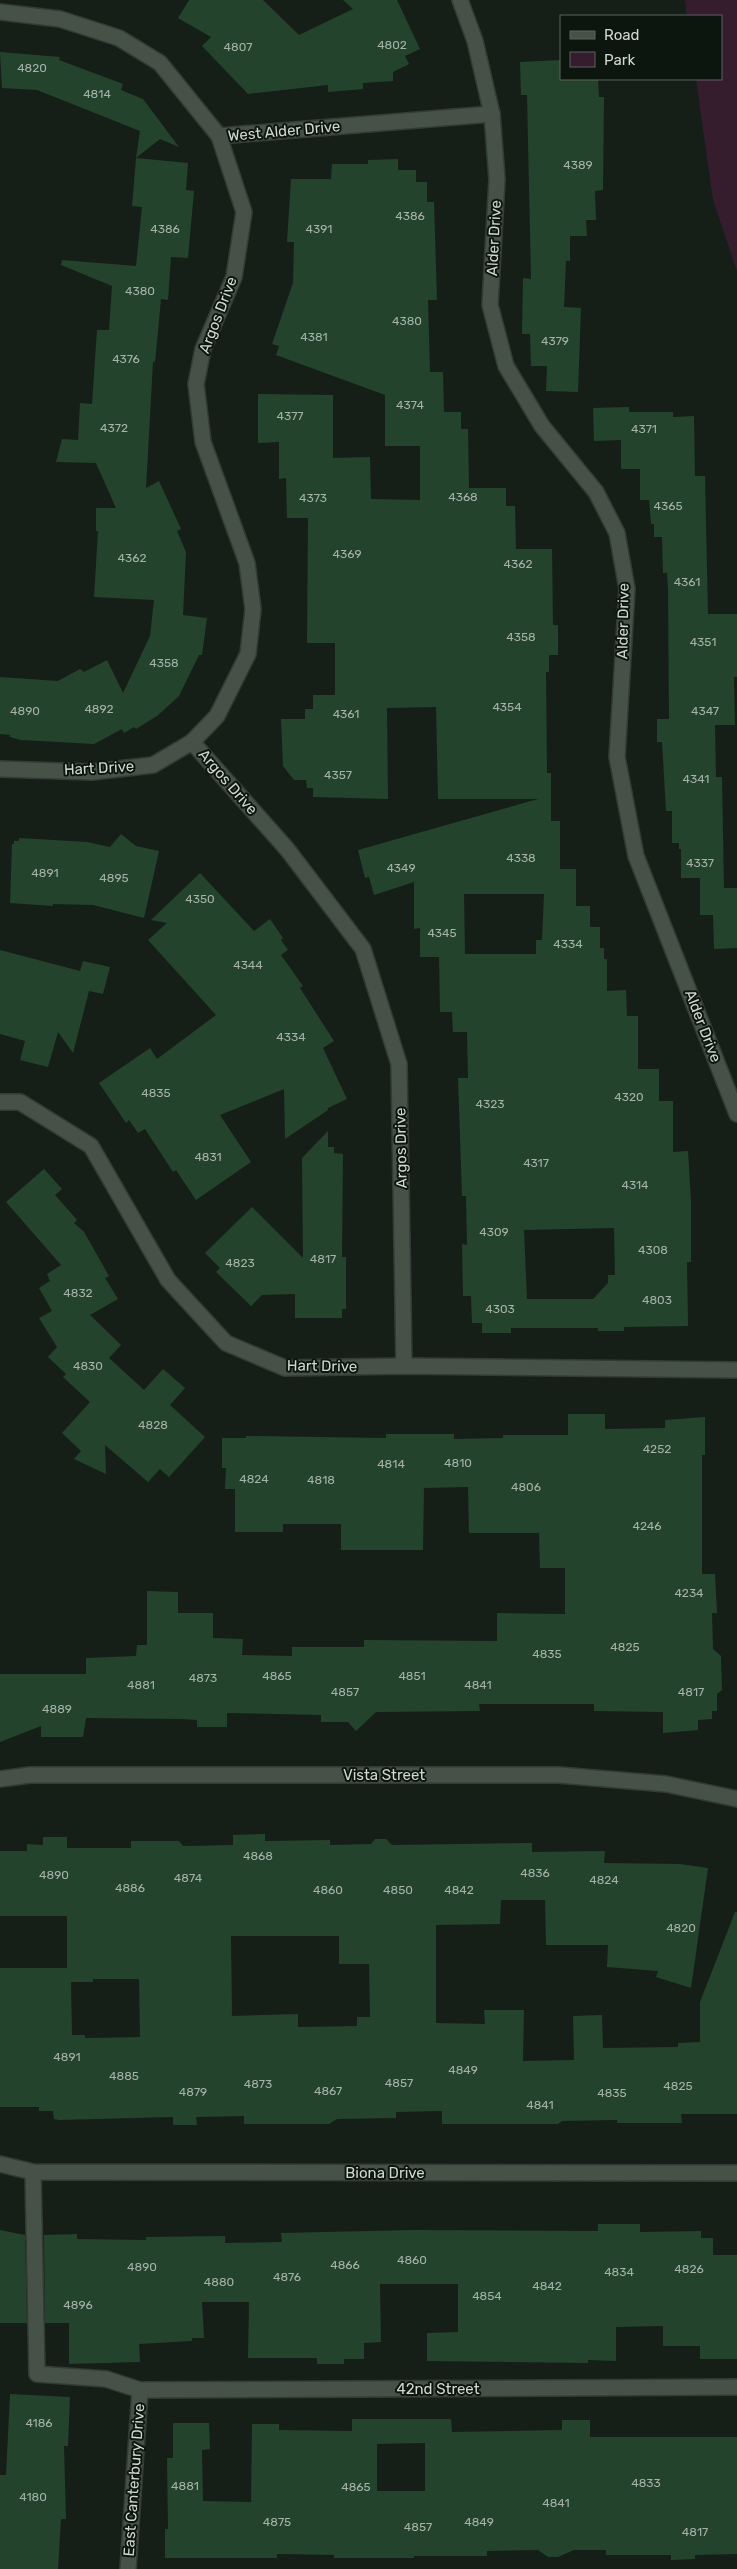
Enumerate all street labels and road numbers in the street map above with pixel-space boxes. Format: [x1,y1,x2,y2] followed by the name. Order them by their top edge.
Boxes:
[227,117,341,145] street label: West Alder Drive
[483,200,505,276] street label: Alder Drive
[195,274,241,356] street label: Argos Drive
[613,583,633,659] street label: Alder Drive
[195,746,261,818] street label: Argos Drive
[63,757,135,779] street label: Hart Drive
[681,987,725,1065] street label: Alder Drive
[391,1108,411,1188] street label: Argos Drive
[287,1356,357,1376] street label: Hart Drive
[343,1766,425,1784] street label: Vista Street
[345,2164,425,2182] street label: Biona Drive
[396,2380,480,2398] street label: 42nd Street
[120,2403,148,2557] street label: East Canterbury Drive

